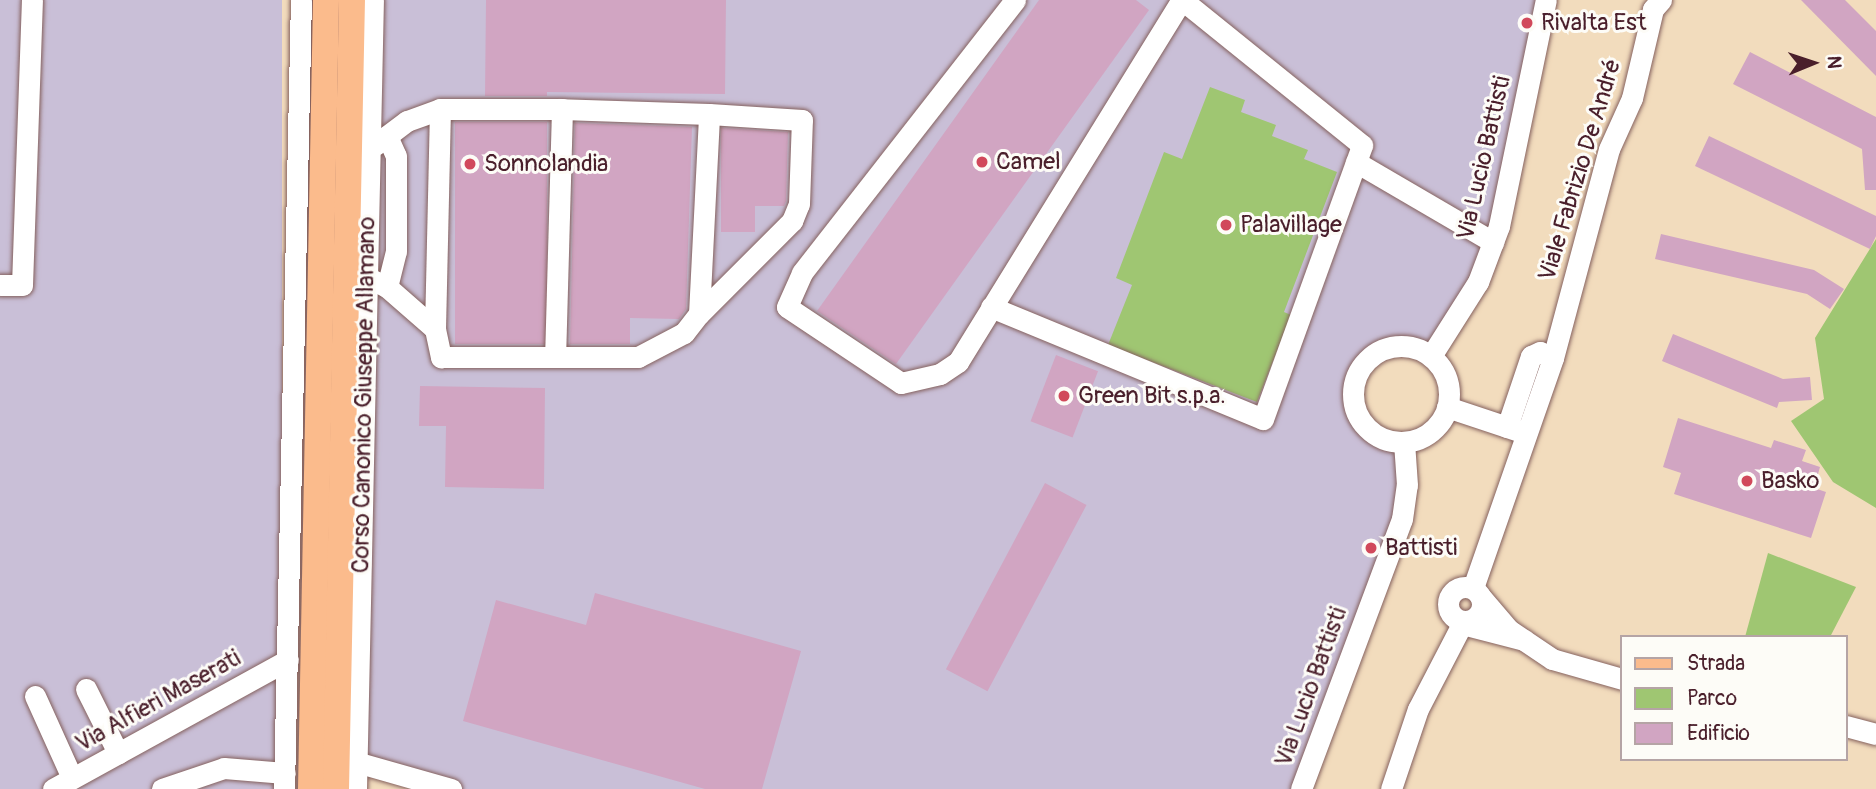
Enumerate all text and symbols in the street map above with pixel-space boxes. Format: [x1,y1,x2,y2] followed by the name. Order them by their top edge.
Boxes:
[1541,9,1646,37] place label: Rivalta Est
[1519,15,1535,31] marker: Rivalta Est
[1778,28,1848,98] north arrow
[1822,55,1846,69] text: N
[1533,56,1627,284] street label: Viale Fabrizio De André
[1451,73,1517,243] street label: Via Lucio Battisti
[996,148,1061,176] place label: Camel
[484,150,608,178] place label: Sonnolandia
[974,154,990,170] marker: Camel
[462,156,478,172] marker: Sonnolandia
[1240,211,1342,239] place label: Palavillage
[346,216,382,574] street label: Corso Canonico Giuseppe Allamano
[1218,217,1234,233] marker: Palavillage
[1078,382,1226,410] place label: Green Bit s.p.a.
[1056,388,1072,404] marker: Green Bit s.p.a.
[1761,467,1819,495] place label: Basko
[1739,473,1755,489] marker: Basko
[1385,534,1457,562] place label: Battisti
[1363,540,1379,556] marker: Battisti
[1269,603,1353,771] street label: Via Lucio Battisti
[1620,635,1848,761] legend
[70,644,246,758] street label: Via Alfieri Maserati
[1687,650,1745,677] text: Strada
[1687,685,1737,712] text: Parco
[1687,720,1750,747] text: Edificio

